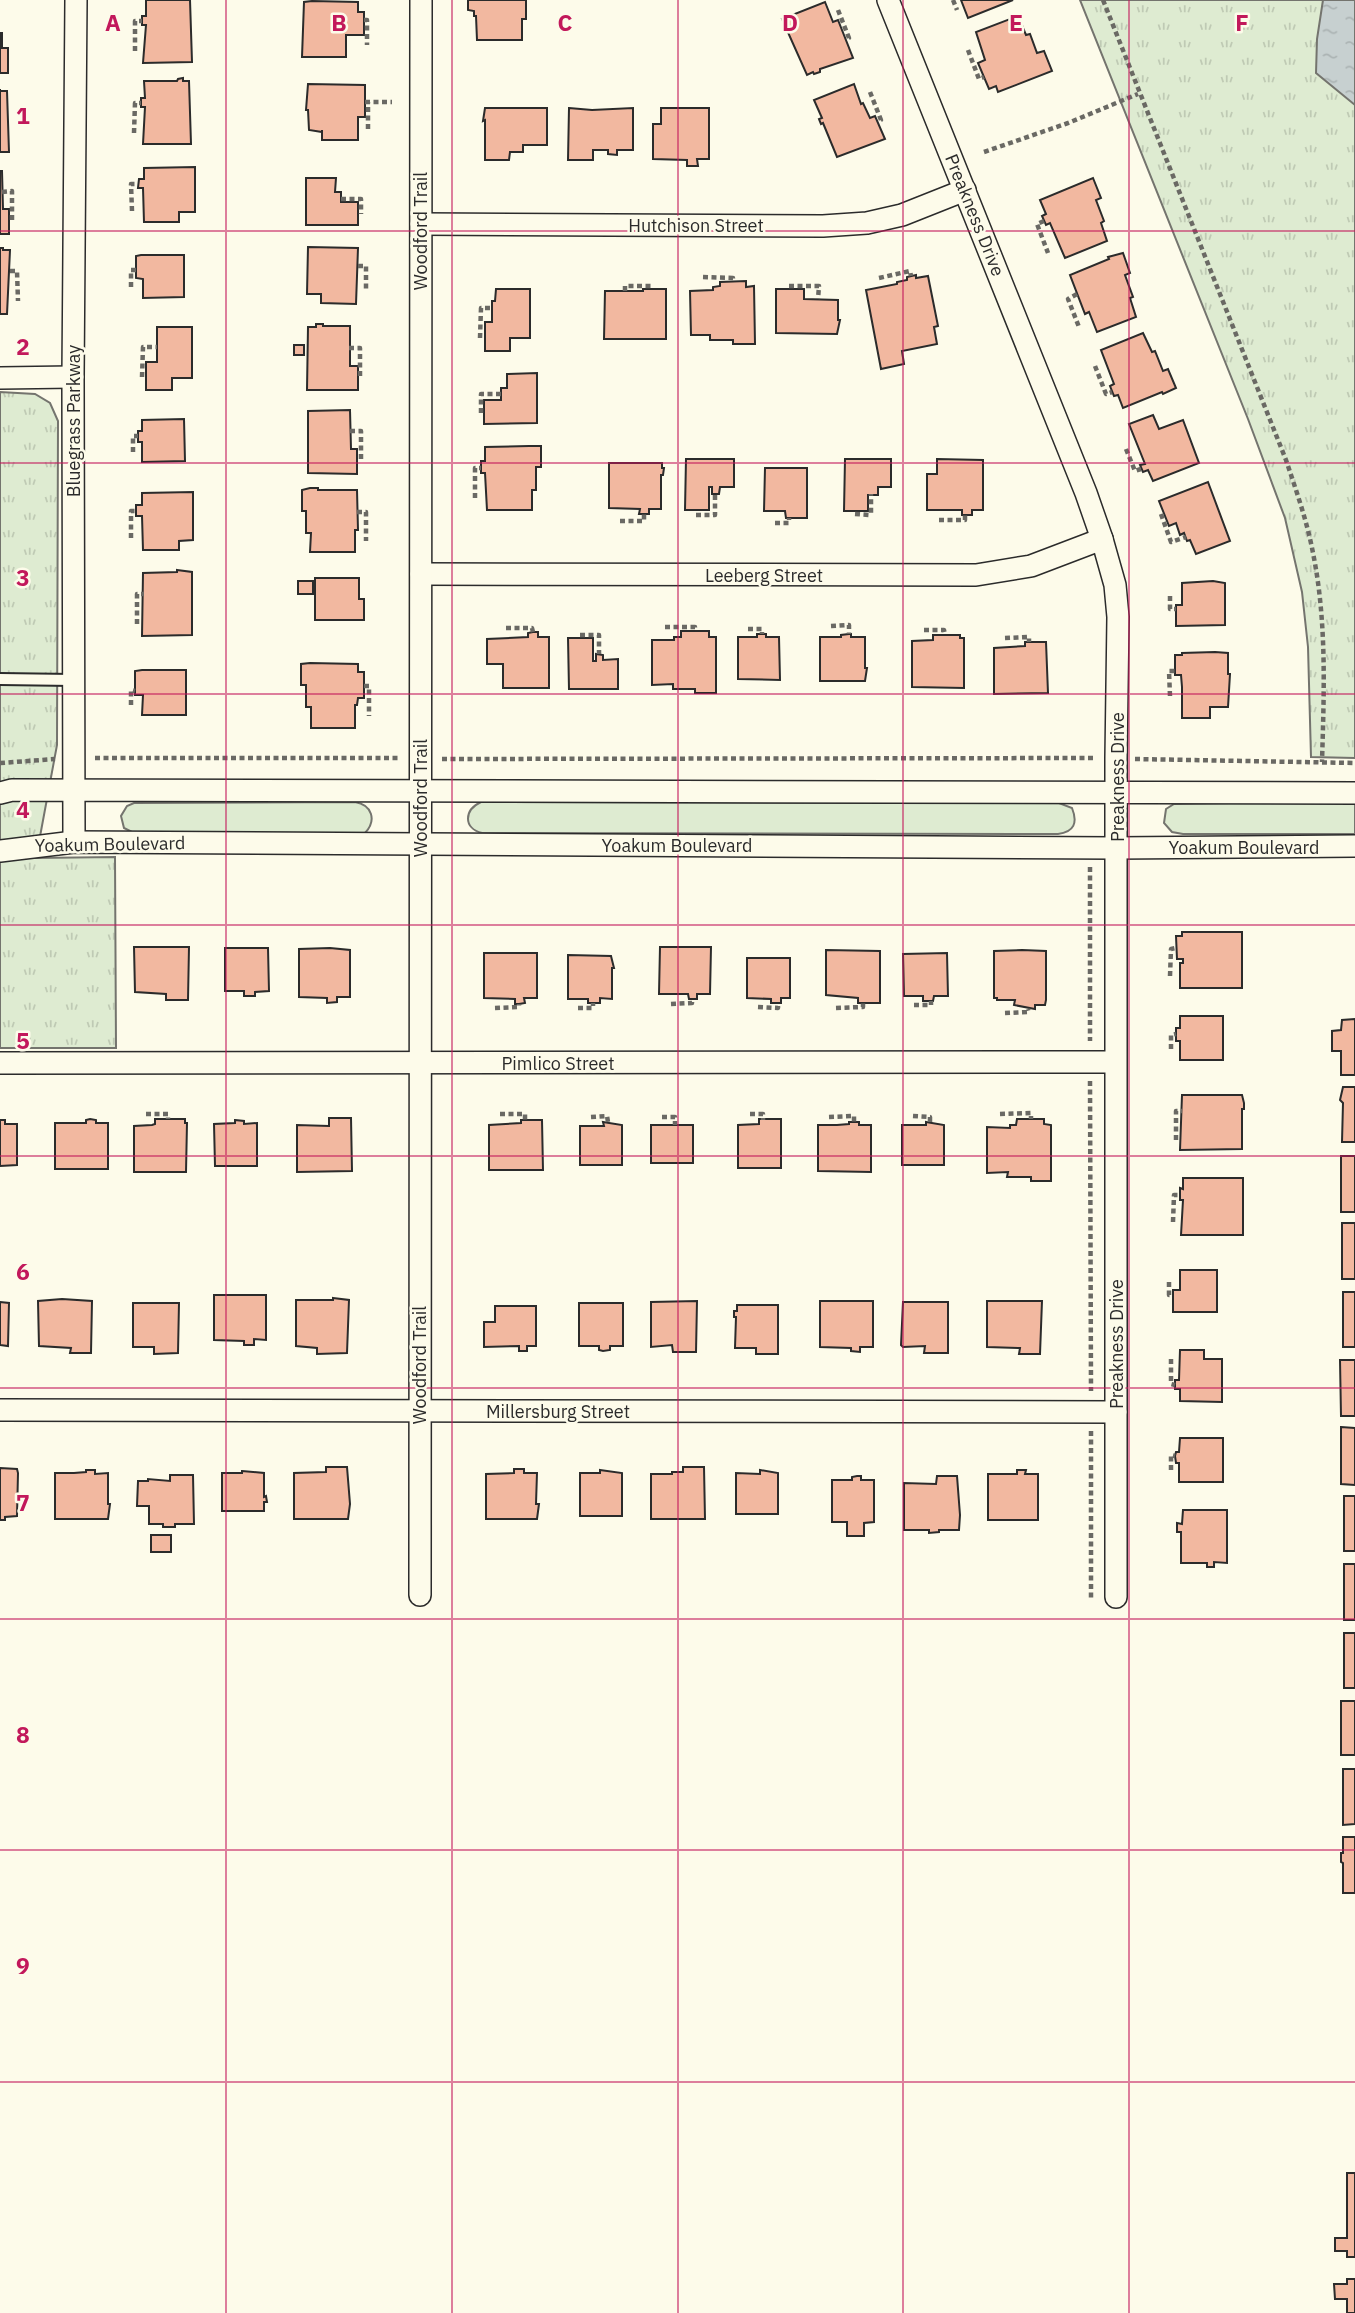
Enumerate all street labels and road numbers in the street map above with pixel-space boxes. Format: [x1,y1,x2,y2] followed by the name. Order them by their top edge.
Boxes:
[940,151,1010,280] street label: Preakness Drive
[409,172,432,290] street label: Woodford Trail
[628,214,764,237] street label: Hutchison Street
[62,345,85,497] street label: Bluegrass Parkway
[705,564,823,587] street label: Leeberg Street
[1106,712,1129,842] street label: Preakness Drive
[409,739,432,857] street label: Woodford Trail
[34,831,186,857] street label: Yoakum Boulevard
[602,834,752,857] street label: Yoakum Boulevard
[1169,836,1319,859] street label: Yoakum Boulevard
[501,1052,615,1075] street label: Pimlico Street
[1105,1279,1128,1409] street label: Preakness Drive
[408,1306,431,1424] street label: Woodford Trail
[486,1400,630,1423] street label: Millersburg Street

